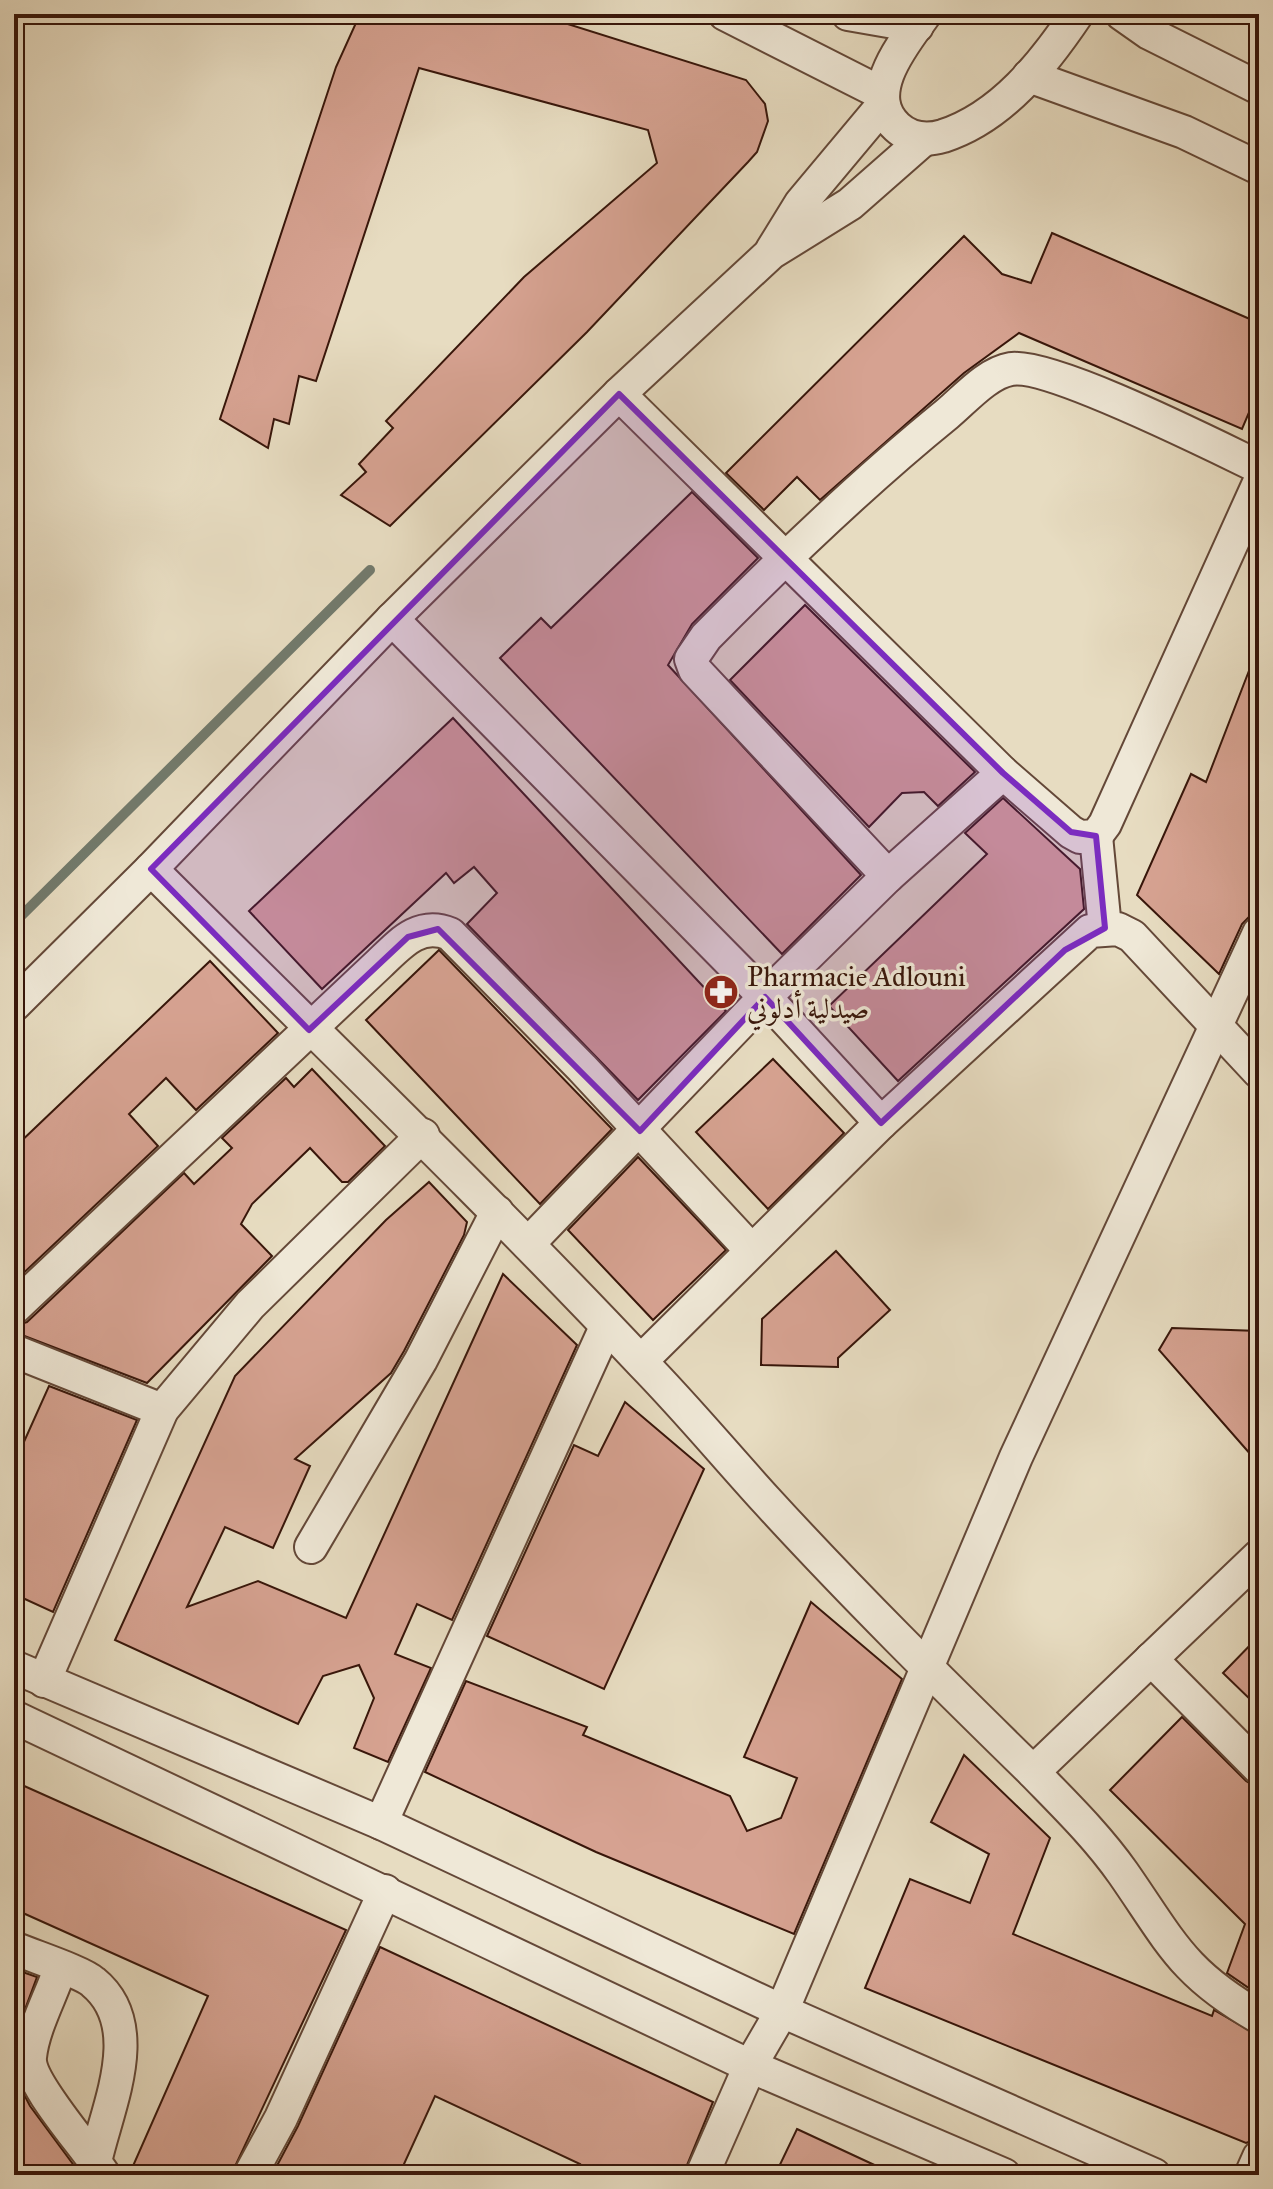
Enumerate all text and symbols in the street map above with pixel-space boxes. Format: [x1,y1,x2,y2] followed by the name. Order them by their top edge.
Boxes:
[747,959,966,1031] place label: Pharmacie Adlouni صيدلية أدلوني
[702,973,740,1011] pharmacy icon: Pharmacie Adlouni صيدلية أدلوني

